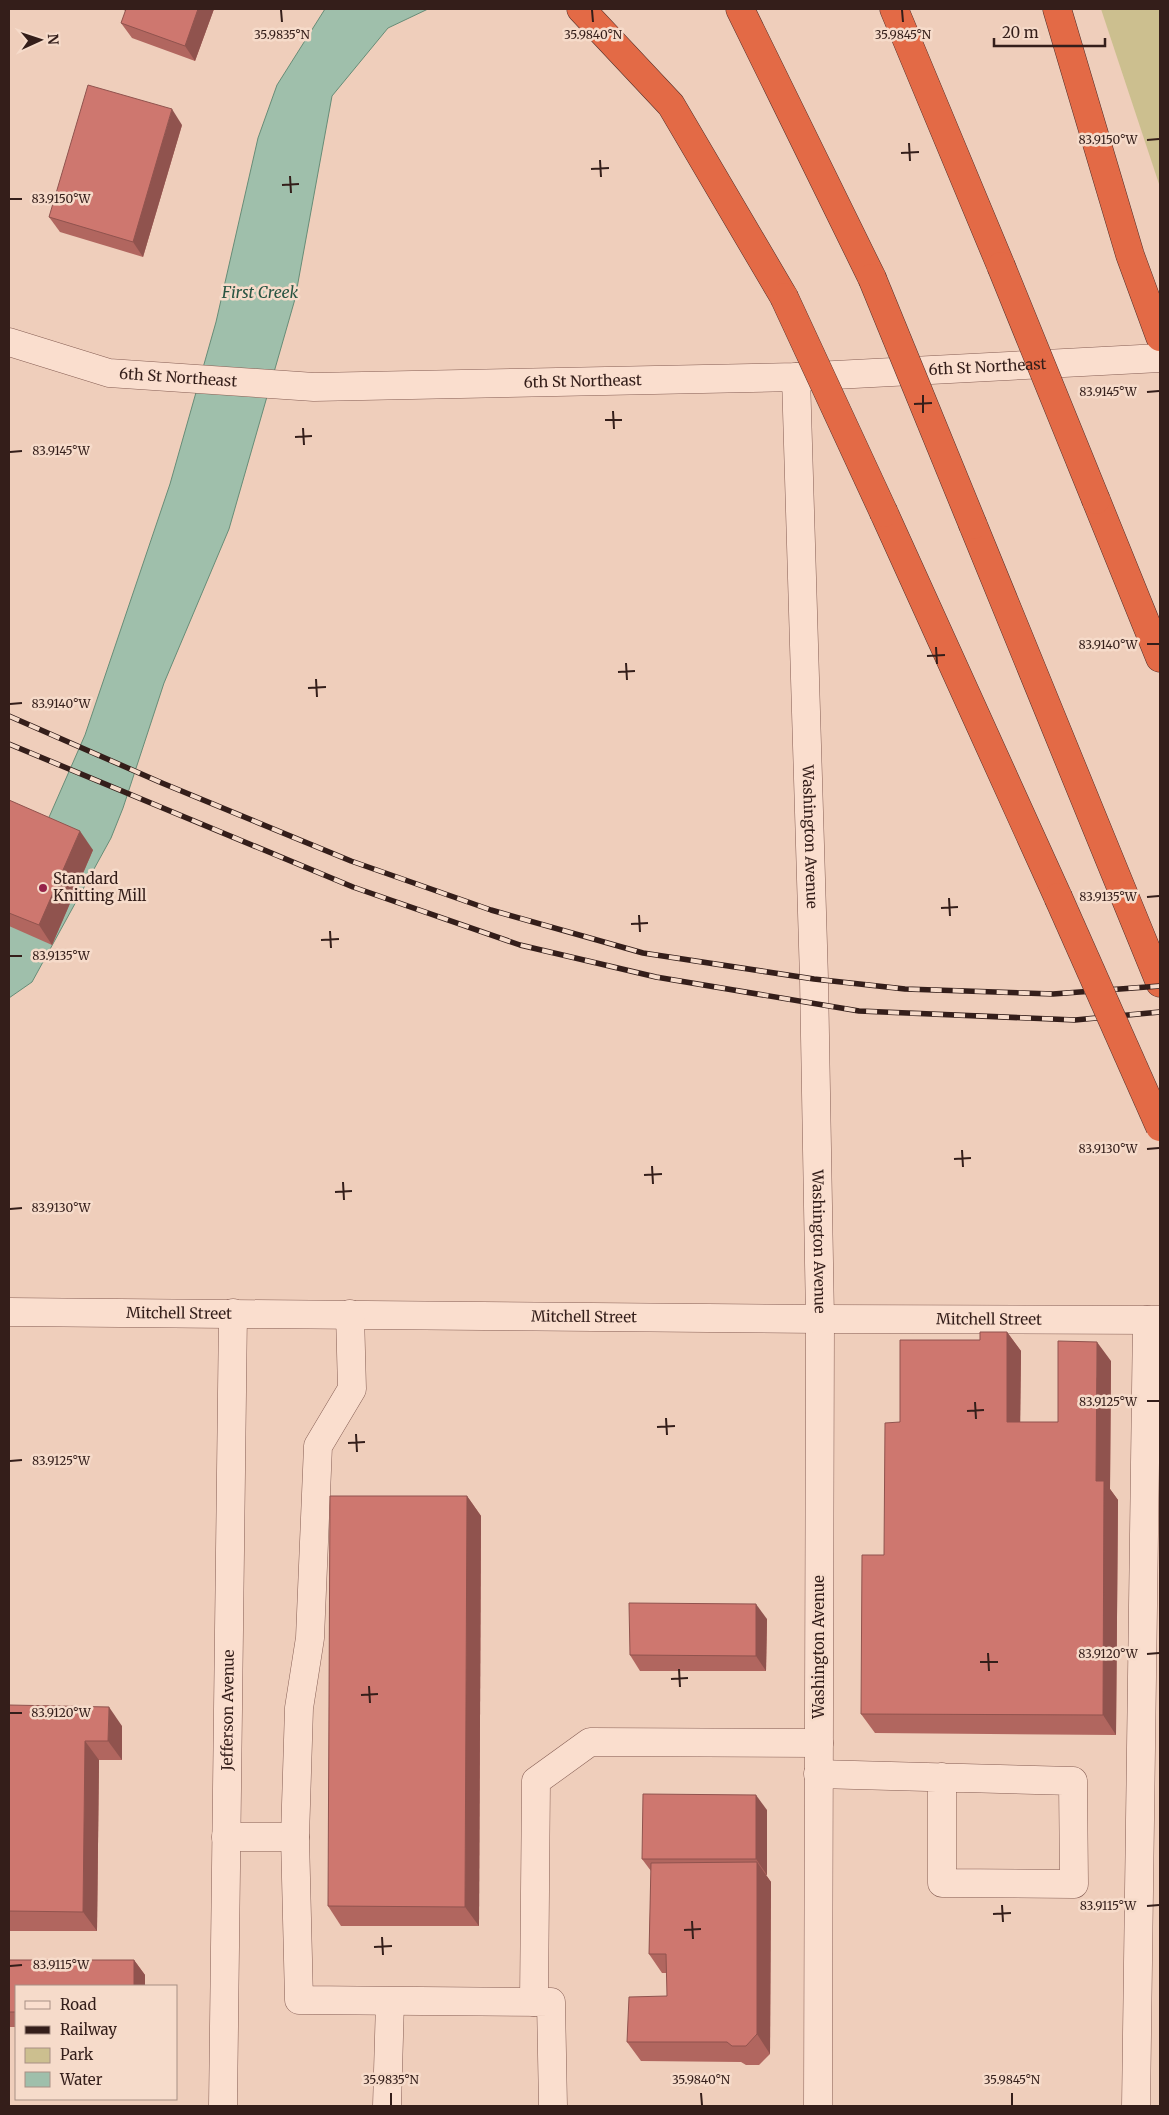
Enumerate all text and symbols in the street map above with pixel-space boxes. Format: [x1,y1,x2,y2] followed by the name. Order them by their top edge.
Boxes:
[15,15,65,65] north arrow
[994,15,1105,47] scale bar
[1002,23,1039,42] text: 20 m
[254,27,311,42] text: 35.9835°N
[564,27,623,42] text: 35.9840°N
[875,27,932,42] text: 35.9845°N
[44,33,62,45] text: N
[1079,132,1139,147] text: 83.9150°W
[32,191,92,206] text: 83.9150°W
[221,282,298,302] water label: First Creek
[928,354,1047,379] street label: 6th St Northeast
[119,364,238,391] street label: 6th St Northeast
[524,370,642,392] street label: 6th St Northeast
[1079,384,1138,399] text: 83.9145°W
[32,443,91,458] text: 83.9145°W
[1078,637,1139,652] text: 83.9140°W
[31,696,92,711] text: 83.9140°W
[799,764,822,909] street label: Washington Avenue
[53,869,147,905] place label: Standard Knitting Mill
[37,882,49,894] marker: Standard Knitting Mill
[1079,889,1138,904] text: 83.9135°W
[32,948,91,963] text: 83.9135°W
[1079,1141,1139,1156] text: 83.9130°W
[808,1169,830,1314] street label: Washington Avenue
[32,1200,92,1215] text: 83.9130°W
[126,1303,232,1323] street label: Mitchell Street
[531,1307,637,1326] street label: Mitchell Street
[936,1309,1042,1329] street label: Mitchell Street
[1079,1394,1138,1409] text: 83.9125°W
[32,1453,91,1468] text: 83.9125°W
[809,1575,828,1720] street label: Washington Avenue
[1078,1646,1139,1661] text: 83.9120°W
[217,1649,238,1772] street label: Jefferson Avenue
[31,1705,92,1720] text: 83.9120°W
[1080,1898,1137,1913] text: 83.9115°W
[33,1957,90,1972] text: 83.9115°W
[15,1985,178,2100] legend
[60,1995,96,2014] text: Road
[60,2020,117,2039] text: Railway
[60,2045,94,2064] text: Park
[59,2070,103,2089] text: Water
[363,2072,420,2087] text: 35.9835°N
[672,2072,731,2087] text: 35.9840°N
[984,2072,1041,2087] text: 35.9845°N

